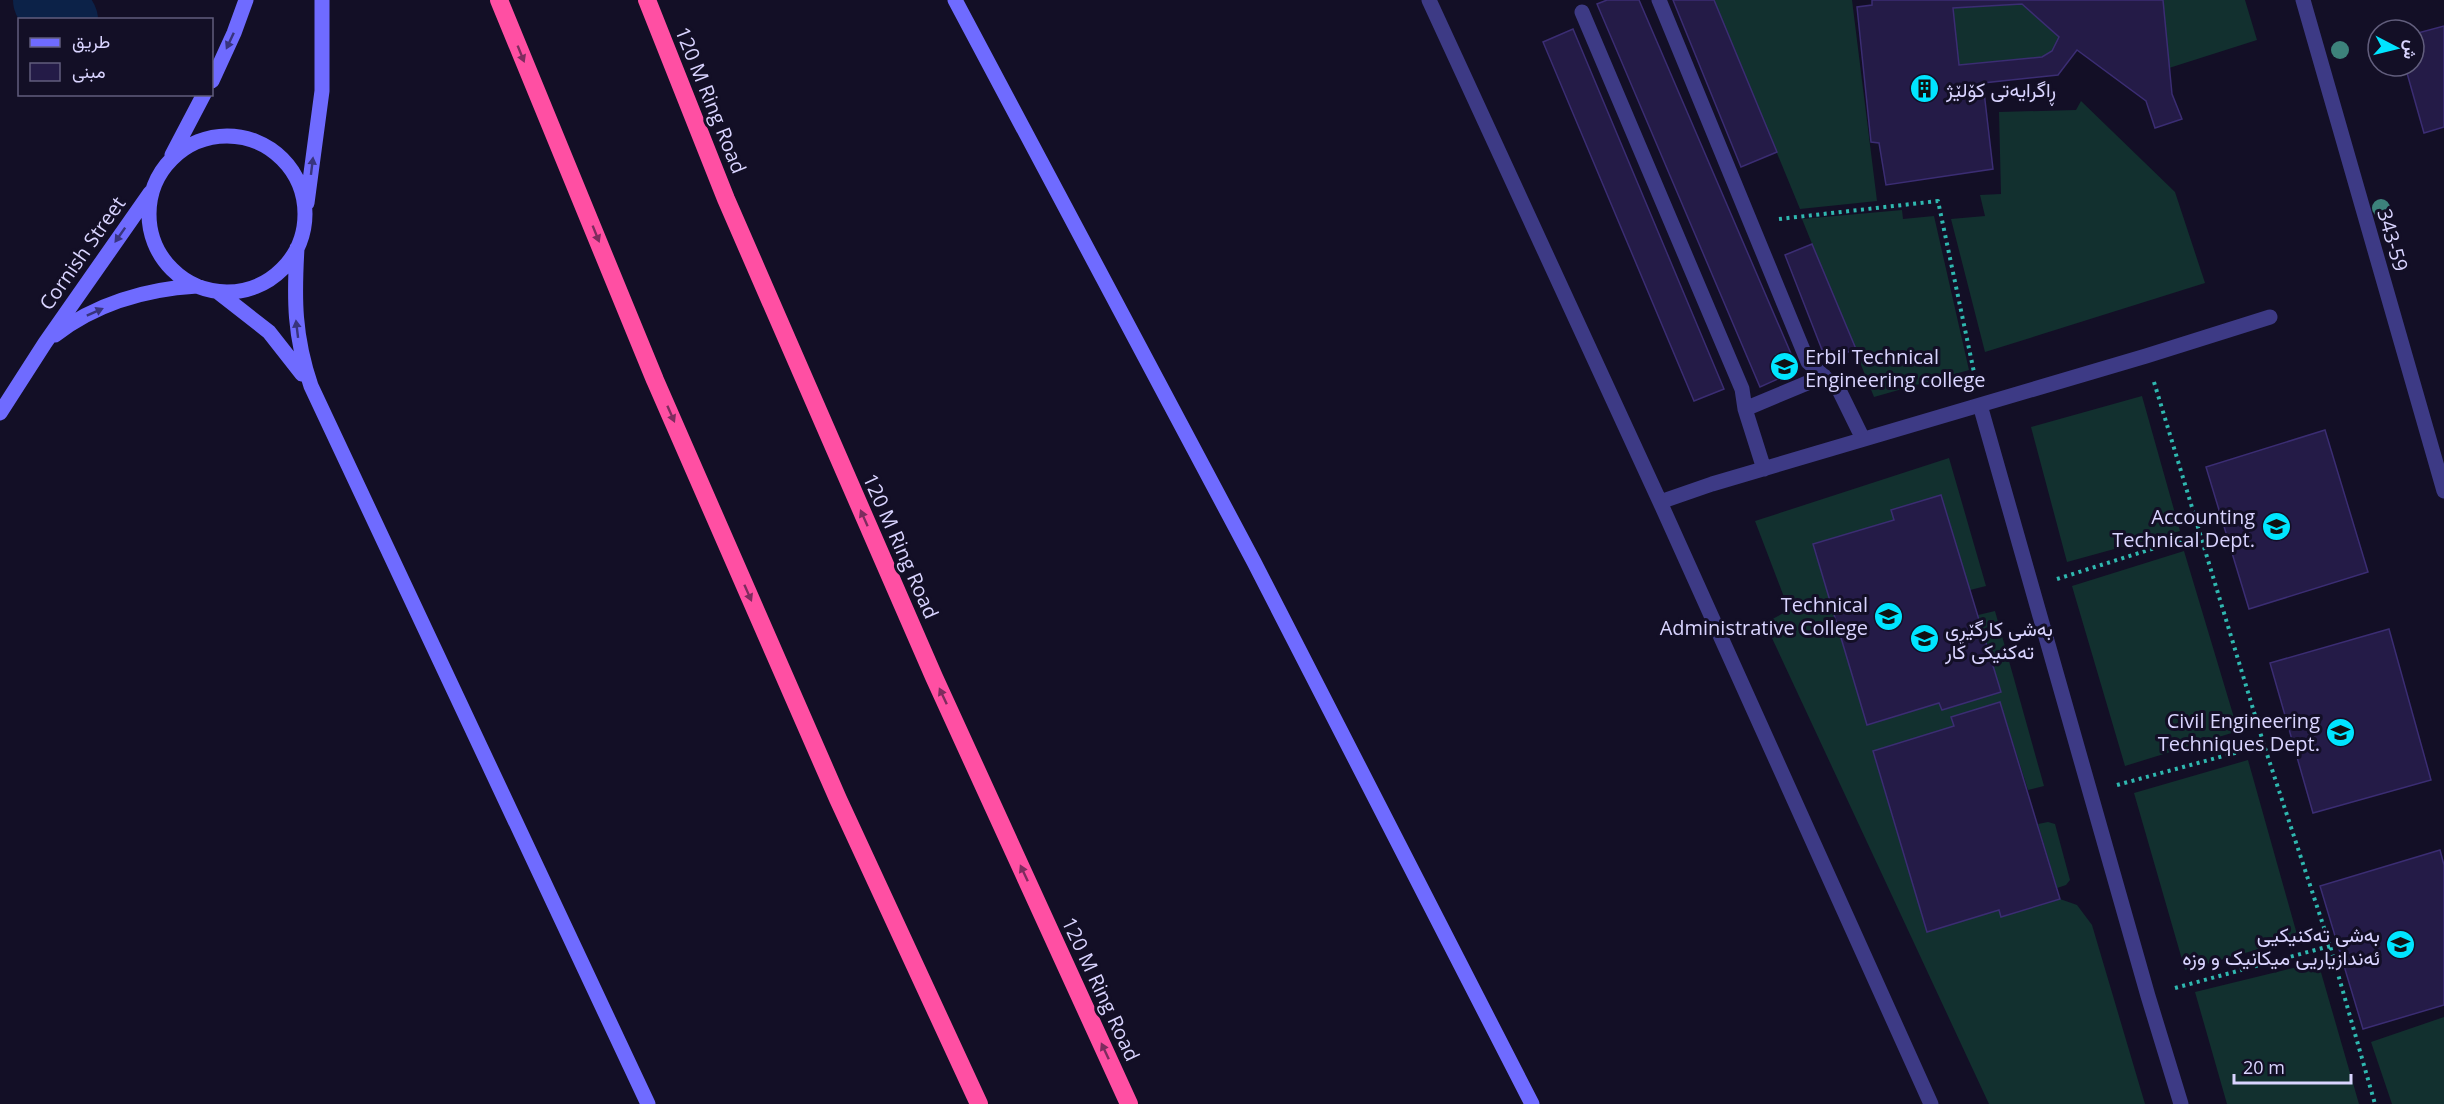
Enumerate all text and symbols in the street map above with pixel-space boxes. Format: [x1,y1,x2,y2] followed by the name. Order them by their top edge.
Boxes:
[18,18,213,96] legend
[2366,18,2426,78] north arrow
[669,23,753,177] street label: 120 M Ring Road
[72,29,110,53] text: طريق
[226,33,235,50] one-way arrow
[2399,39,2423,61] text: ش
[517,45,526,63] one-way arrow
[72,59,106,83] text: مبنى
[1909,73,1941,105] building icon: ڕاگرایەتی کۆلێژ
[1945,76,2056,106] place label: ڕاگرایەتی کۆلێژ
[307,156,317,175] one-way arrow
[33,191,131,315] street label: Cornish Street
[2371,206,2415,274] street label: 343-59
[591,226,601,244] one-way arrow
[114,227,126,243] one-way arrow
[86,307,103,316] one-way arrow
[293,319,302,338] one-way arrow
[1805,343,1986,393] place label: Erbil Technical Engineering college
[1768,351,1800,383] school or university icon: Erbil Technical Engineering college
[666,406,675,423] one-way arrow
[857,469,945,623] street label: 120 M Ring Road
[2112,503,2255,553] place label: Accounting Technical Dept.
[859,508,869,526] one-way arrow
[2260,511,2292,543] school or university icon: Accounting Technical Dept.
[743,585,753,603] one-way arrow
[1660,591,1868,641] place label: Technical Administrative College
[1873,600,1905,632] school or university icon: Technical Administrative College
[1944,615,2053,665] place label: بەشی کارگێڕی تەکنیکی کار
[1908,623,1940,655] school or university icon: بەشی کارگێڕی تەکنیکی کار
[938,688,947,705] one-way arrow
[2158,707,2320,757] place label: Civil Engineering Techniques Dept.
[2325,716,2357,748] school or university icon: Civil Engineering Techniques Dept.
[1019,865,1028,882] one-way arrow
[1056,913,1146,1065] street label: 120 M Ring Road
[2182,921,2380,971] place label: بەشی تەکنیکیی ئەندازیاریی میکانیک و وزە
[2385,929,2417,961] school or university icon: بەشی تەکنیکیی ئەندازیاریی میکانیک و وزە
[1100,1042,1109,1059] one-way arrow
[2234,1047,2351,1085] scale bar
[2243,1055,2285,1079] text: 20 m

